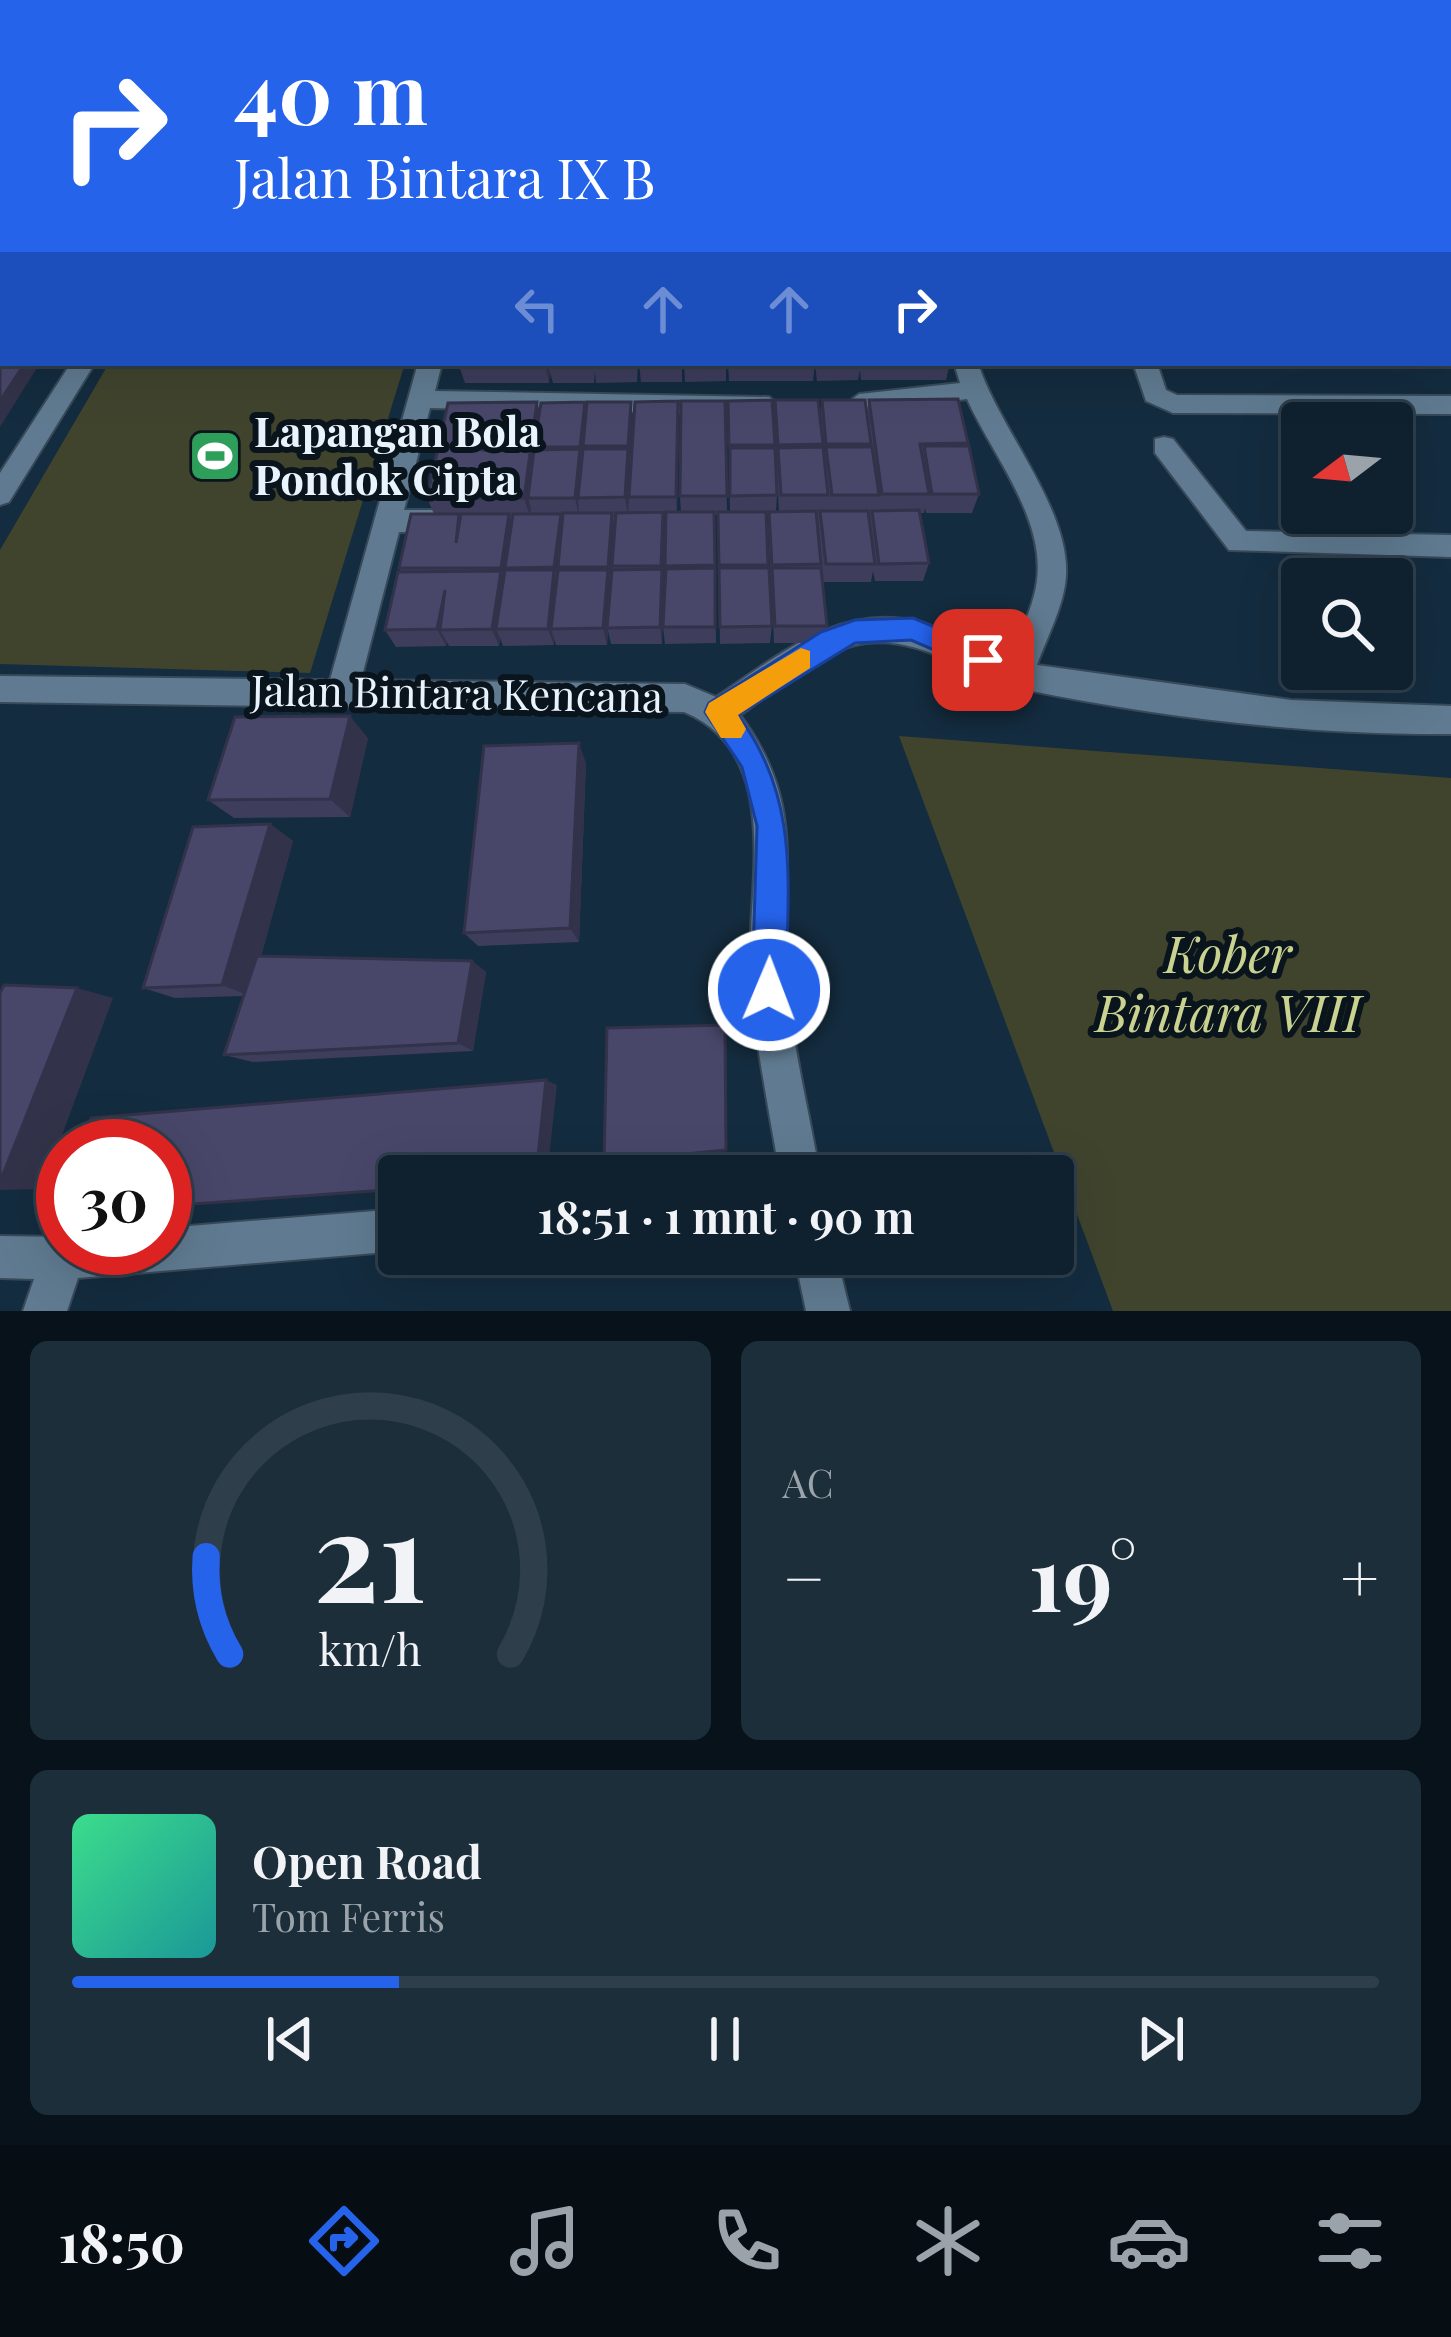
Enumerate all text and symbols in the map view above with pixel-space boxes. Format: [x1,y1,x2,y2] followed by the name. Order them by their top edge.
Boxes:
[234,34,428,146] text: 40 m
[36,48,192,204] icon: right
[234,141,655,213] text: Jalan Bintara IX B
[504,276,570,342] icon: left
[630,276,696,342] icon: ahead
[756,276,822,342] icon: ahead
[882,276,948,342] icon: right
[254,402,541,506] place label: Lapangan Bola Pondok Cipta
[1281,402,1413,534] north arrow
[1281,402,1413,690] map controls
[187,428,243,484] sports icon: Lapangan Bola Pondok Cipta
[1281,558,1413,690] button: search
[932,609,1034,711] pin
[950,627,1016,693] icon: arrive
[250,660,664,724] street label: Jalan Bintara Kencana
[1093,918,1364,1045] park label: Kober Bintara VIII
[706,927,832,1053] position arrow
[36,1119,192,1275] speed limit sign: 30
[537,1185,915,1245] text: 18:51 · 1 mnt · 90 m
[783,1456,834,1508] text: AC
[314,1468,427,1634] text: 21
[1028,1515,1137,1635] text: 19°
[783,1532,825,1620] text: −
[1340,1532,1379,1620] text: +
[319,1619,422,1676] text: km/h
[252,1830,482,1890] text: Open Road
[252,1890,445,1942] text: Tom Ferris
[257,2006,323,2072] icon: previous
[692,2006,758,2072] icon: pause
[1128,2006,1194,2072] icon: next
[302,2199,386,2283] icon: directions
[503,2199,587,2283] icon: music
[705,2199,789,2283] icon: phone
[906,2199,990,2283] icon: climate
[1107,2199,1191,2283] icon: car
[1308,2199,1392,2283] icon: filters
[59,2205,185,2277] text: 18:50

